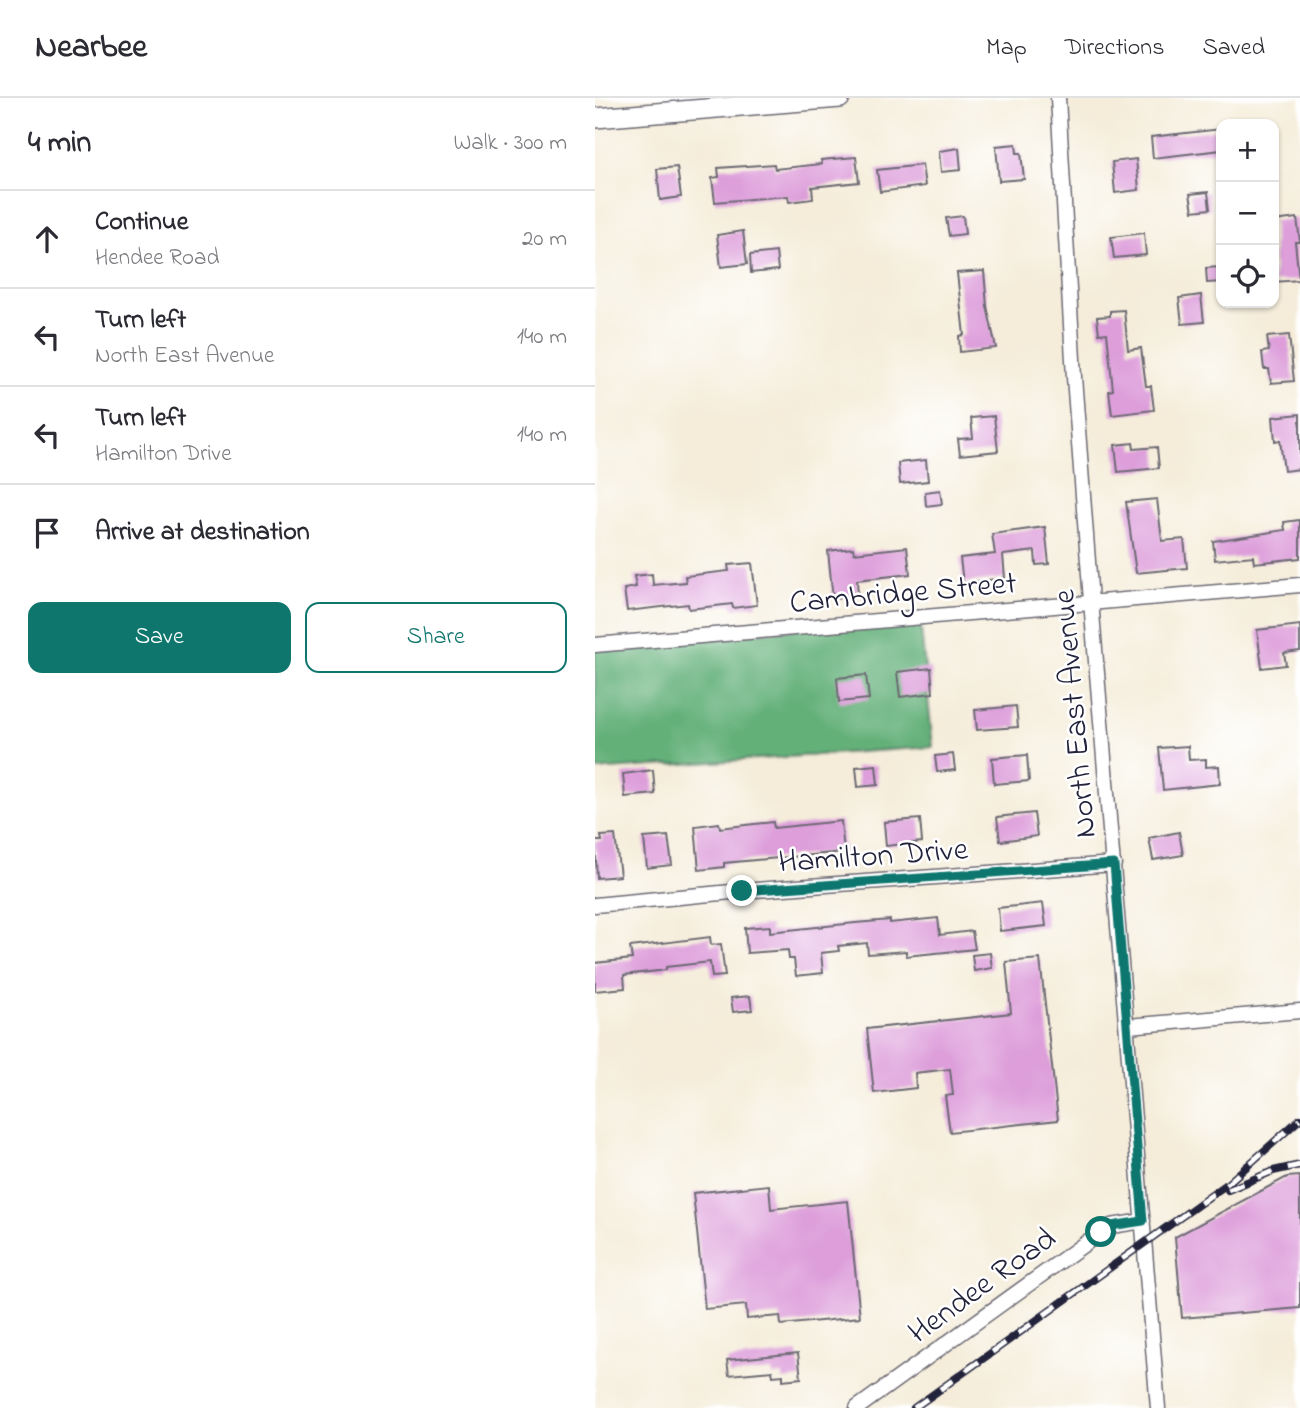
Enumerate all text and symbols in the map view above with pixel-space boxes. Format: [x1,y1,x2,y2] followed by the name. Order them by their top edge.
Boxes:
[35,24,147,72] text: Nearbee
[986,31,1027,66] text: Map
[1065,31,1164,66] text: Directions
[1202,31,1265,66] text: Saved
[1216,119,1279,308] map controls
[1216,119,1279,182] button: +
[28,122,91,166] text: 4 min
[453,127,567,160] text: Walk · 300 m
[1216,182,1279,245] button: −
[95,204,188,242] text: Continue
[28,220,66,258] icon: ahead
[522,223,567,256] text: 20 m
[95,242,219,275] text: Hendee Road
[1216,245,1279,308] button: locate
[95,302,186,340] text: Turn left
[28,318,66,356] icon: left
[517,321,567,354] text: 140 m
[95,340,274,373] text: North East Avenue
[95,400,186,438] text: Turn left
[28,416,66,454] icon: left
[517,419,567,452] text: 140 m
[95,438,231,471] text: Hamilton Drive
[28,514,66,552] icon: arrive
[95,514,310,552] text: Arrive at destination
[788,561,1019,628] street label: Cambridge Street
[1042,587,1111,840] street label: North East Avenue
[28,602,291,673] button: Save
[305,602,567,673] button: Share
[777,827,970,888] street label: Hamilton Drive
[726,875,757,906] route end
[1085,1216,1116,1247] route start
[899,1217,1067,1357] street label: Hendee Road

